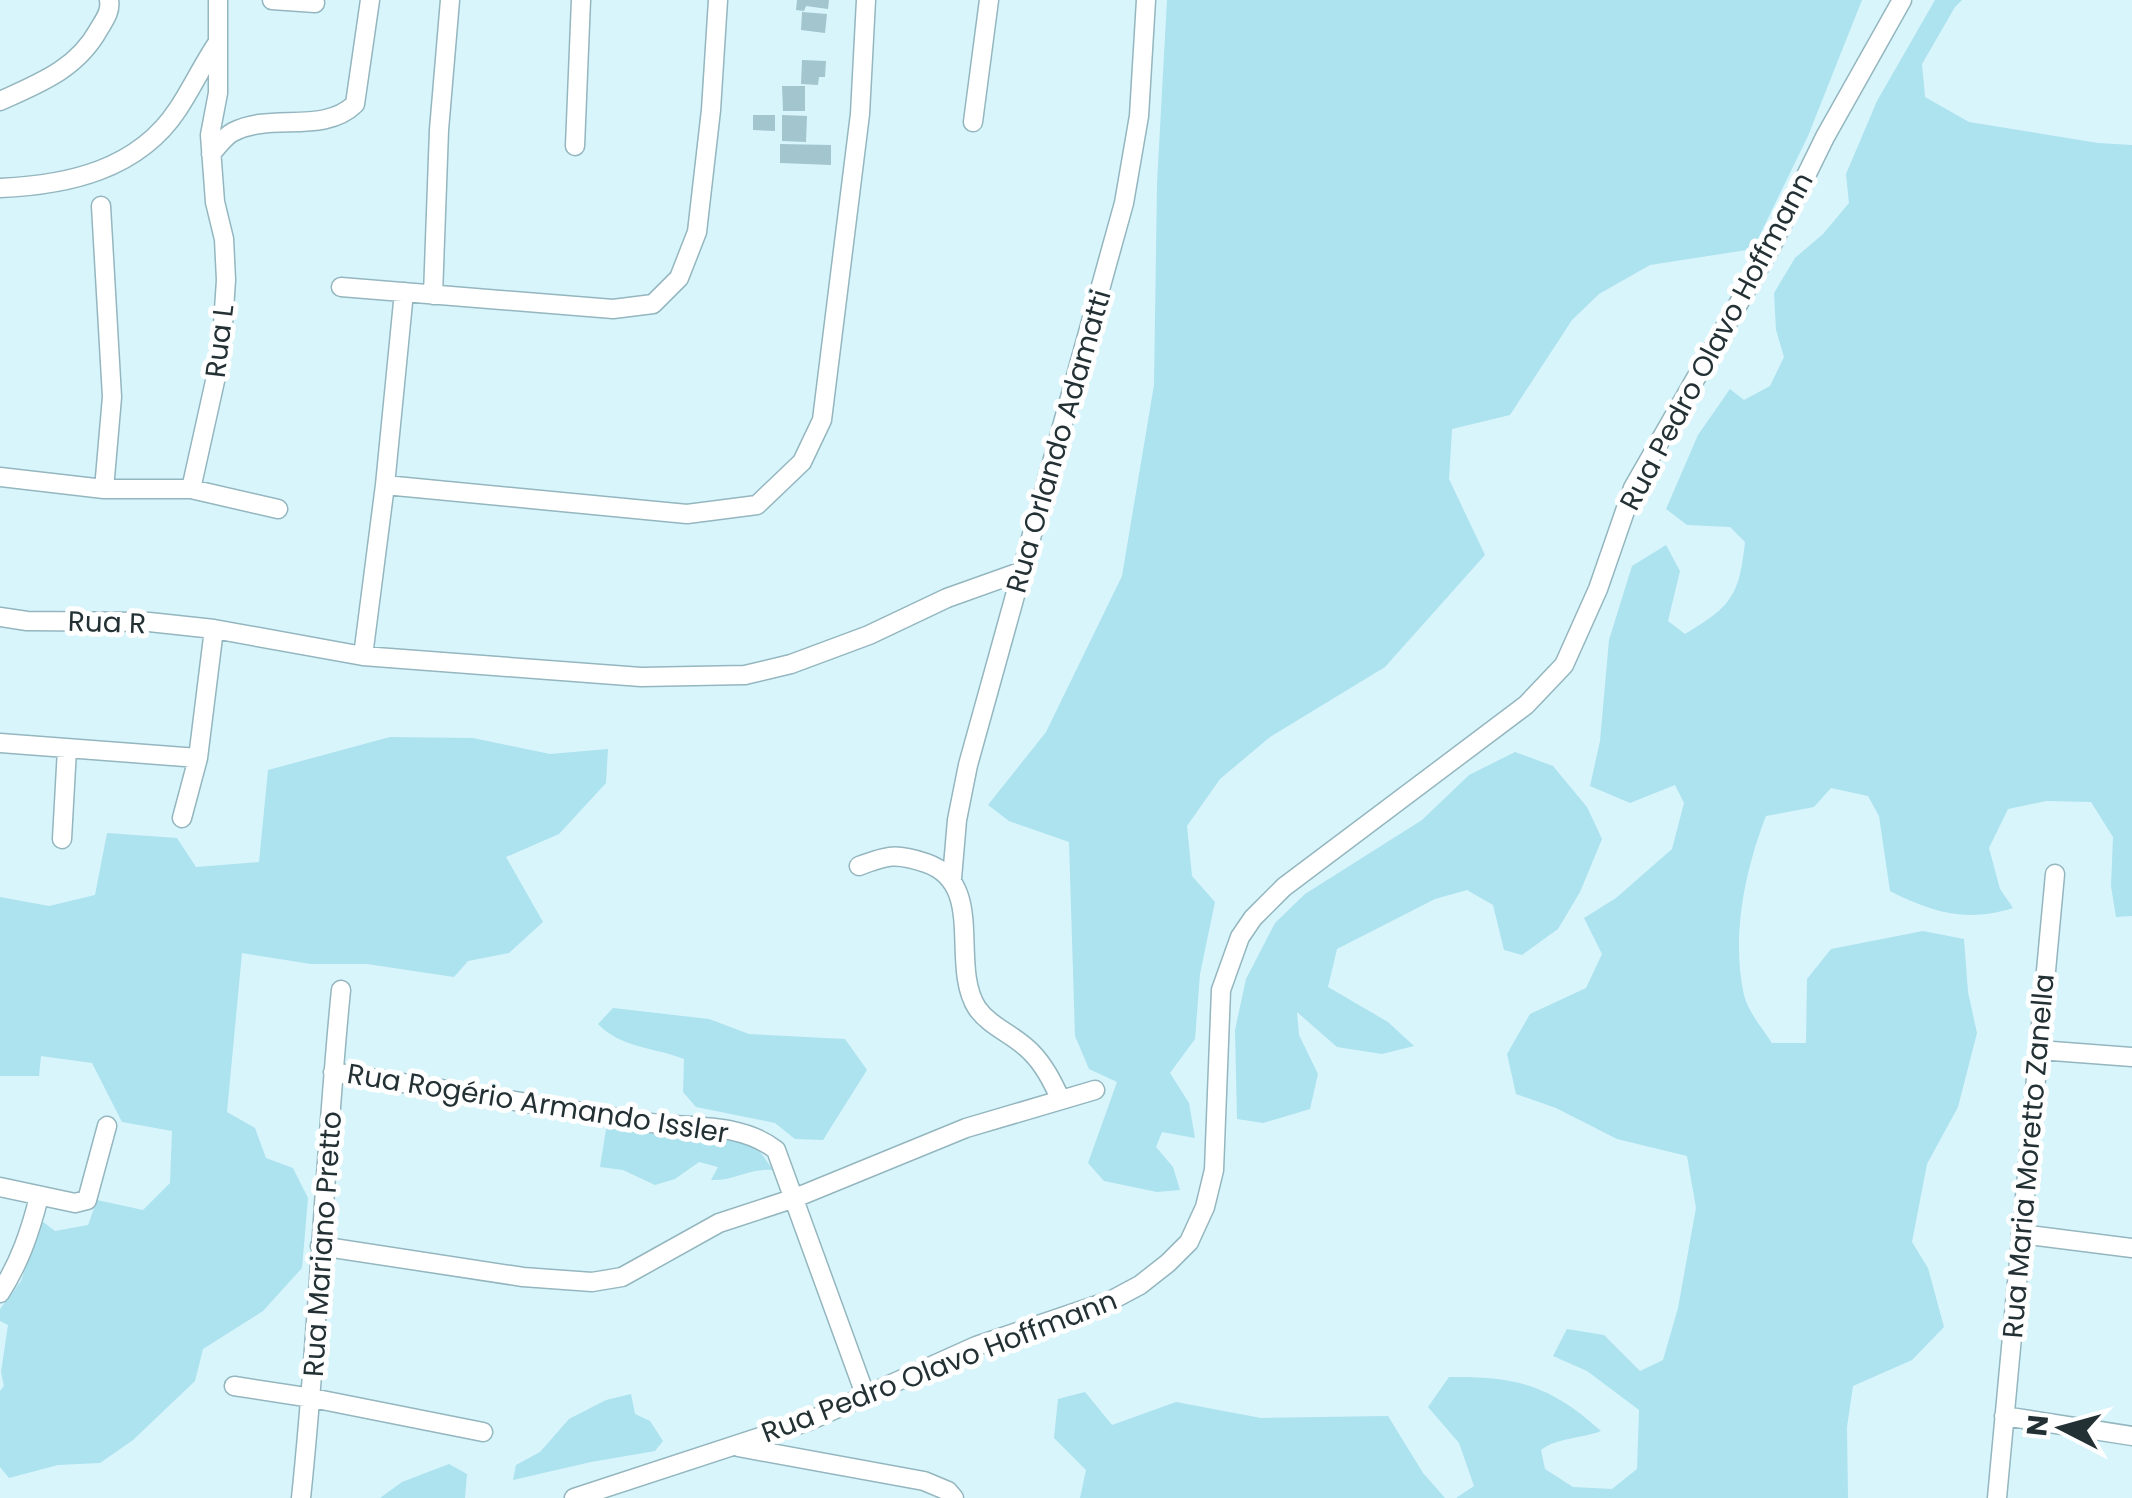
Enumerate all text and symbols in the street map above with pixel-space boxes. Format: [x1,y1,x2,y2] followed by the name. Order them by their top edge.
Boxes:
[1611,165,1822,517] street label: Rua Pedro Olavo Hoffmann
[997,285,1120,597] street label: Rua Orlando Adamatti
[196,302,243,380] street label: Rua L
[67,602,147,643] street label: Rua R
[1993,972,2064,1340] street label: Rua Maria Moretto Zanella
[345,1054,731,1153] street label: Rua Rogério Armando Issler
[294,1110,351,1378] street label: Rua Mariano Pretto
[756,1281,1123,1452] street label: Rua Pedro Olavo Hoffmann
[2012,1378,2112,1478] north arrow
[2017,1413,2058,1438] text: N

